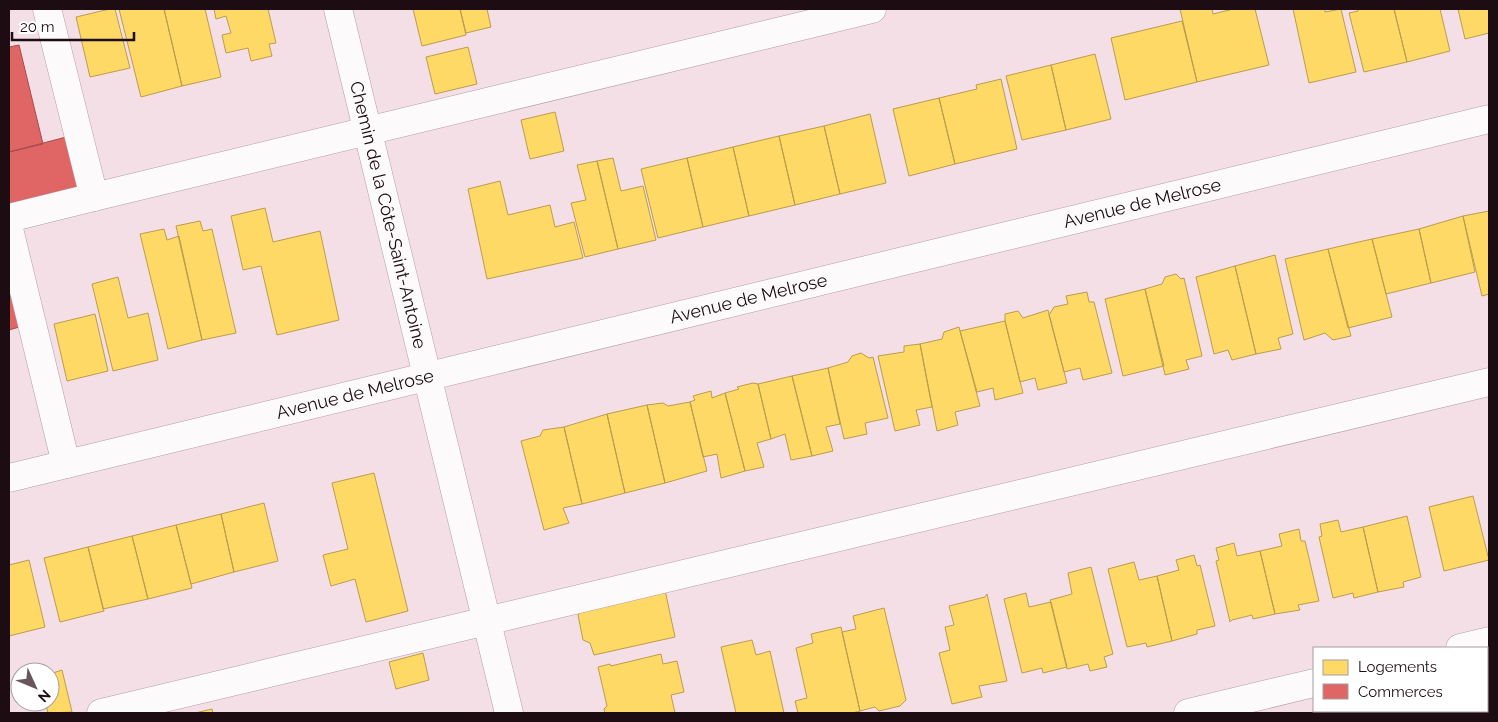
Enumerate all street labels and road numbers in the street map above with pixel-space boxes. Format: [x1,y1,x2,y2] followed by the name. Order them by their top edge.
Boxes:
[346,79,431,351] street label: Chemin de la Côte-Saint-Antoine
[1061,173,1223,232] street label: Avenue de Melrose
[668,269,830,327] street label: Avenue de Melrose
[274,364,436,423] street label: Avenue de Melrose

